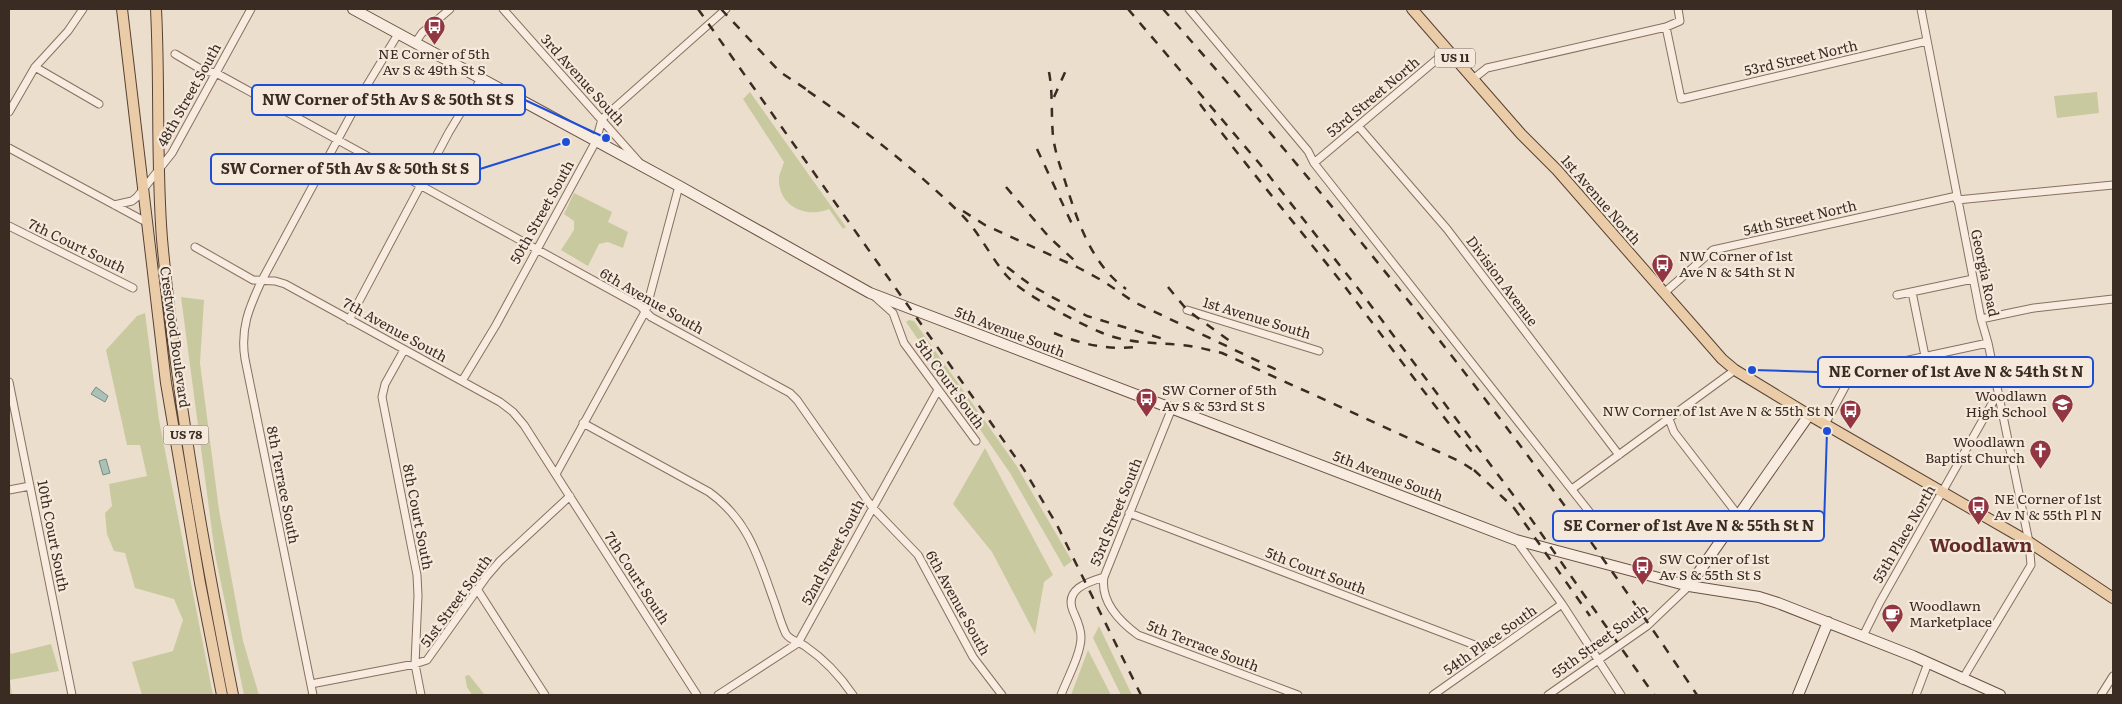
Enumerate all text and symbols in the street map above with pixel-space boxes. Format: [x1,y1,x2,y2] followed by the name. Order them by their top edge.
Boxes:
[422,14,446,45] bus stop icon: NE Corner of 5th Av S & 49th St S
[537,29,630,130] street label: 3rd Avenue South
[1742,34,1860,80] street label: 53rd Street North
[151,39,225,150] street label: 48th Street South
[378,43,490,79] place label: NE Corner of 5th Av S & 49th St S
[1435,48,1475,68] road number: US 11
[1321,51,1423,141] street label: 53rd Street North
[252,85,525,115] callout: NW Corner of 5th Av S & 50th St S
[262,87,514,110] text: NW Corner of 5th Av S & 50th St S
[1557,150,1646,249] street label: 1st Avenue North
[211,154,480,184] callout: SW Corner of 5th Av S & 50th St S
[221,156,469,179] text: SW Corner of 5th Av S & 50th St S
[504,156,578,267] street label: 50th Street South
[1741,194,1859,240] street label: 54th Street North
[25,213,130,277] street label: 7th Court South
[1967,227,2005,319] street label: Georgia Road
[1462,231,1543,330] street label: Division Avenue
[1679,245,1796,281] place label: NW Corner of 1st Ave N & 54th St N
[1651,252,1675,283] bus stop icon: NW Corner of 1st Ave N & 54th St N
[597,262,708,338] street label: 6th Avenue South
[156,265,196,409] street label: Crestwood Boulevard
[1201,291,1314,343] street label: 1st Avenue South
[340,292,451,366] street label: 7th Avenue South
[952,301,1068,361] street label: 5th Avenue South
[911,334,990,432] street label: 5th Court South
[1818,357,2093,387] callout: NE Corner of 1st Ave N & 54th St N
[1828,359,2084,382] text: NE Corner of 1st Ave N & 54th St N
[1162,379,1277,415] place label: SW Corner of 5th Av S & 53rd St S
[1966,385,2047,421] place label: Woodlawn High School
[1134,386,1158,417] bus stop icon: SW Corner of 5th Av S & 53rd St S
[2051,392,2075,423] school or university icon: Woodlawn High School
[1839,399,1863,430] bus stop icon: NW Corner of 1st Ave N & 55th St N
[1602,400,1835,420] place label: NW Corner of 1st Ave N & 55th St N
[263,424,305,545] street label: 8th Terrace South
[164,426,208,444] road number: US 78
[1925,431,2025,467] place label: Woodlawn Baptist Church
[2029,438,2053,469] church icon: Woodlawn Baptist Church
[1330,445,1446,505] street label: 5th Avenue South
[1084,454,1146,569] street label: 53rd Street South
[399,462,439,571] street label: 8th Court South
[33,478,75,593] street label: 10th Court South
[1867,481,1939,586] street label: 55th Place North
[1994,488,2102,524] place label: NE Corner of 1st Av N & 55th Pl N
[796,495,869,608] street label: 52nd Street South
[1966,495,1990,526] bus stop icon: NE Corner of 1st Av N & 55th Pl N
[1553,511,1824,541] callout: SE Corner of 1st Ave N & 55th St N
[1564,513,1814,536] text: SE Corner of 1st Ave N & 55th St N
[600,527,675,628] street label: 7th Court South
[1929,530,2033,558] district label: Woodlawn
[1263,542,1370,599] street label: 5th Court South
[922,546,996,659] street label: 6th Avenue South
[1659,548,1770,584] place label: SW Corner of 1st Av S & 55th St S
[415,550,496,651] street label: 51st Street South
[1631,555,1655,586] bus stop icon: SW Corner of 1st Av S & 55th St S
[1909,595,1992,631] place label: Woodlawn Marketplace
[1547,598,1652,682] street label: 55th Street South
[1439,599,1540,679] street label: 54th Place South
[1881,602,1905,633] cafe icon: Woodlawn Marketplace
[1144,614,1262,676] street label: 5th Terrace South

